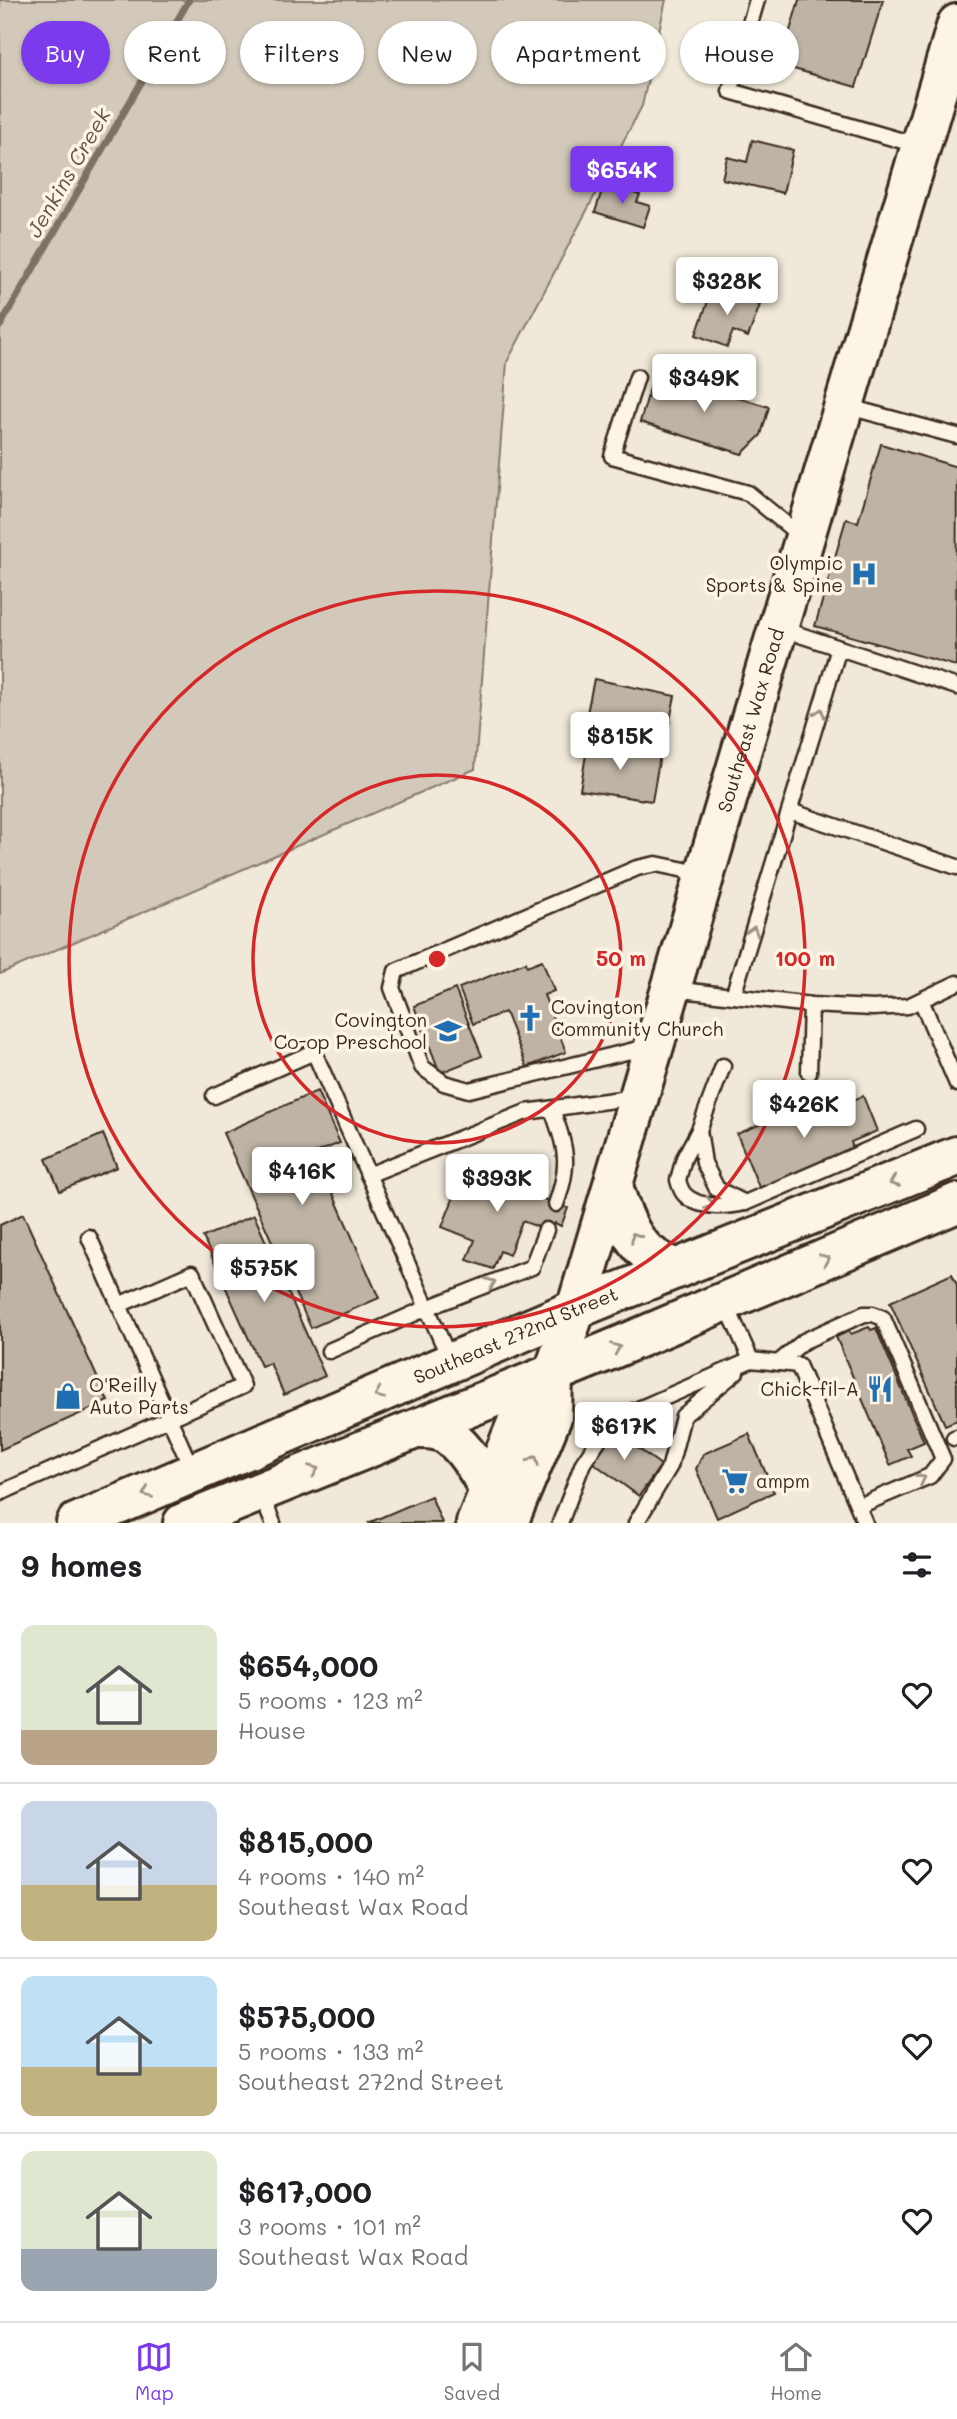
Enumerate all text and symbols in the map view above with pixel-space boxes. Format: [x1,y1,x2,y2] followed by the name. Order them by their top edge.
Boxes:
[21,21,110,84] chip: Buy
[124,21,226,84] chip: Rent
[240,21,364,84] chip: Filters
[378,21,477,84] chip: New
[491,21,666,84] chip: Apartment
[680,21,799,84] chip: House
[20,102,116,242] water label: Jenkins Creek
[573,146,671,206] pin: $654K
[586,154,658,184] text: $654K
[678,258,776,317] pin: $328K
[692,265,762,295] text: $328K
[655,354,753,414] pin: $349K
[668,362,740,392] text: $349K
[706,550,843,597] place label: Olympic Sports & Spine
[849,559,879,589] hospital icon: Olympic Sports & Spine
[711,625,789,815] street label: Southeast Wax Road
[811,708,826,720] one-way arrow
[571,712,669,772] pin: $815K
[586,720,654,750] text: $815K
[745,925,760,937] one-way arrow
[596,944,646,971] text: 50 m
[775,944,835,971] text: 100 m
[425,947,449,971] centre of rings
[551,994,723,1041] place label: Covington Community Church
[515,1003,545,1033] church icon: Covington Community Church
[274,1007,427,1054] place label: Covington Co-op Preschool
[433,1016,463,1046] school or university icon: Covington Co-op Preschool
[755,1080,853,1140] pin: $426K
[769,1088,839,1118] text: $426K
[253,1148,351,1207] pin: $416K
[448,1154,546,1214] pin: $393K
[268,1155,336,1185] text: $416K
[462,1162,532,1192] text: $393K
[889,1173,901,1187] one-way arrow
[704,1195,715,1210] one-way arrow
[630,1232,643,1245] one-way arrow
[215,1244,313,1304] pin: $575K
[229,1252,299,1282] text: $575K
[818,1253,830,1267] one-way arrow
[484,1278,496,1292] one-way arrow
[409,1281,621,1389] street label: Southeast 272nd Street
[609,1342,621,1356] one-way arrow
[89,1372,189,1419] place label: O'Reilly Auto Parts
[865,1374,895,1404] restaurant icon: Chick-fil-A
[760,1376,859,1401] place label: Chick-fil-A
[53,1381,83,1411] shop icon: O'Reilly Auto Parts
[374,1386,386,1400] one-way arrow
[575,1402,673,1462] pin: $617K
[591,1410,657,1440] text: $617K
[526,1455,540,1467] one-way arrow
[307,1464,320,1478] one-way arrow
[720,1466,750,1496] supermarket icon: ampm
[756,1468,810,1493] place label: ampm
[914,1473,926,1487] one-way arrow
[142,1485,154,1499] one-way arrow
[21,1545,142,1585] text: 9 homes
[898,1546,936,1584] icon: filters
[238,1645,378,1685] text: $654,000
[77,1653,161,1737] icon: home
[898,1676,936,1714] icon: heart
[238,1685,423,1715] text: 5 rooms · 123 m²
[238,1715,306,1745] text: House
[238,1821,373,1861] text: $815,000
[77,1829,161,1913] icon: home
[898,1852,936,1890] icon: heart
[238,1861,424,1891] text: 4 rooms · 140 m²
[238,1891,468,1921] text: Southeast Wax Road
[238,1996,375,2036] text: $575,000
[77,2004,161,2088] icon: home
[898,2027,936,2065] icon: heart
[238,2036,423,2066] text: 5 rooms · 133 m²
[238,2066,504,2096] text: Southeast 272nd Street
[238,2171,372,2211] text: $617,000
[77,2179,161,2263] icon: home
[898,2202,936,2240] icon: heart
[238,2211,421,2241] text: 3 rooms · 101 m²
[238,2241,468,2271] text: Southeast Wax Road
[135,2338,174,2405] tab: Map
[444,2338,500,2405] tab: Saved
[770,2338,822,2405] tab: Home

